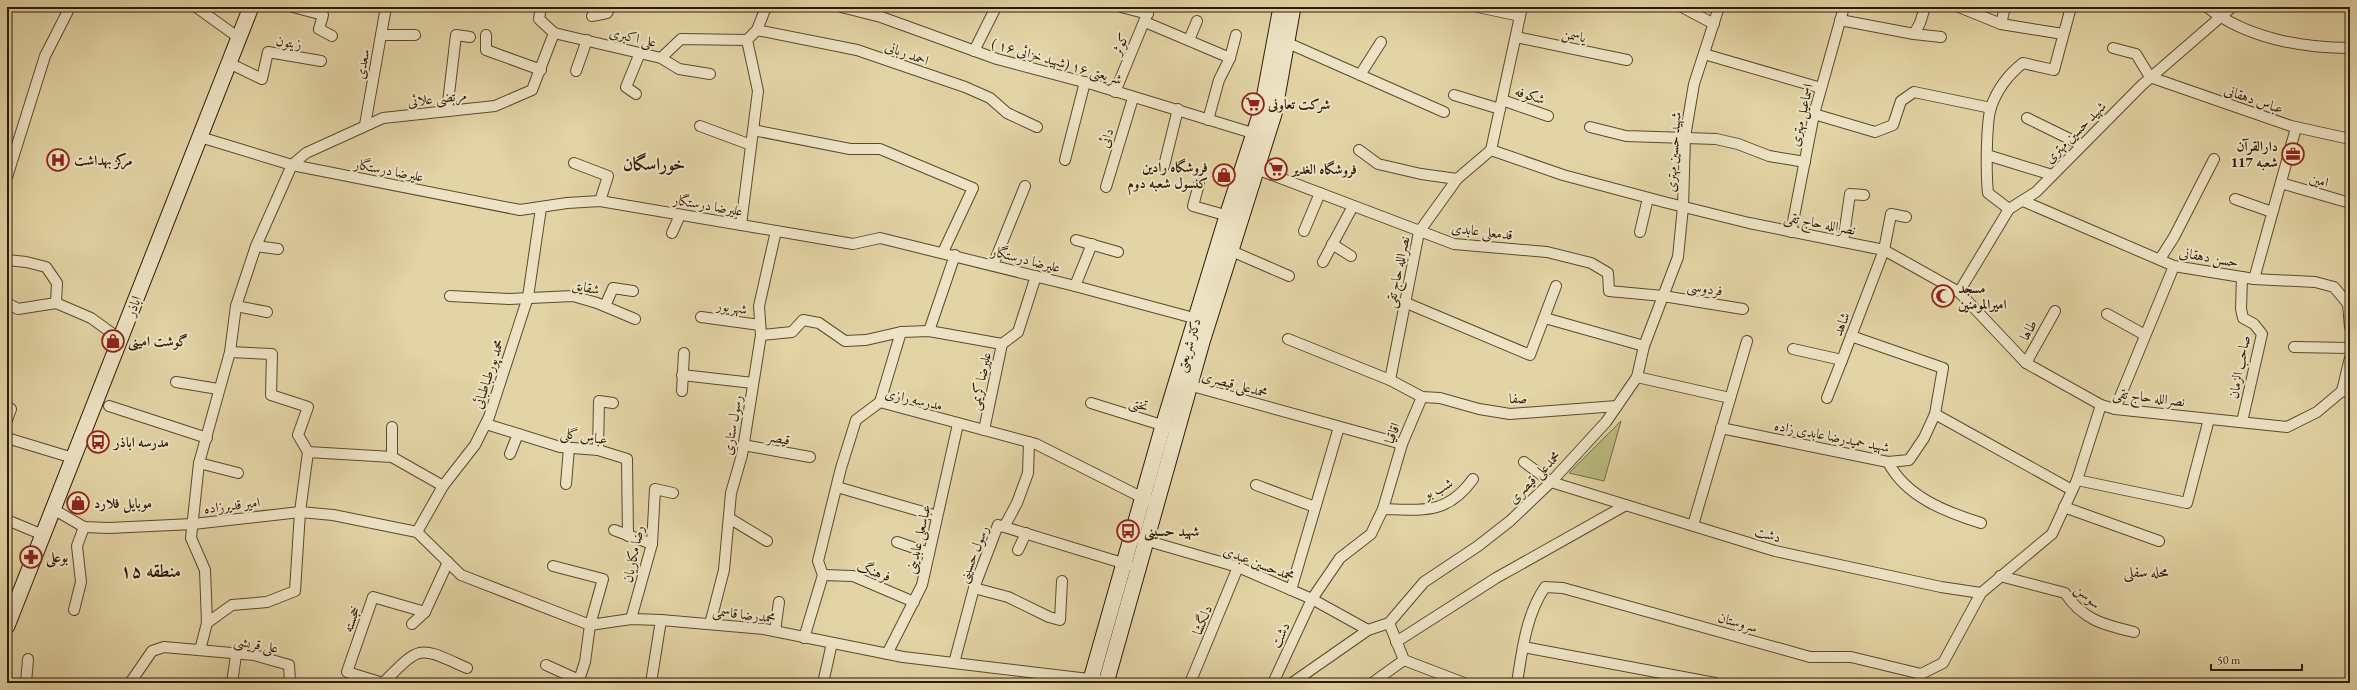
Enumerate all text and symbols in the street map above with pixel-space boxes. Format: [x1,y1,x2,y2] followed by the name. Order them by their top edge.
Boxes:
[607,23,659,52] street label: علی اکبری
[1560,24,1589,48] street label: یاسمن
[1107,30,1133,60] street label: کوثر
[275,31,303,53] street label: زیتون
[989,34,1124,89] street label: شریعتی ۱۶ (شهید خزائی ۱۶ )
[883,37,931,69] street label: احمد ربانی
[350,47,374,81] street label: سعدی
[2222,80,2286,118] street label: عباس دهقانی
[1513,82,1547,108] street label: شکوفه
[1785,82,1819,149] street label: اسماعیل مهتری
[406,85,468,112] street label: مرتضی علائی
[1240,91,1266,117] supermarket icon: شرکت تعاونی
[1267,95,1330,114] place label: شرکت تعاونی
[2040,97,2111,167] street label: شهید حسین مهتری
[1661,111,1686,193] street label: شهید حسین مهتری
[1095,126,1117,150] street label: دائی
[2231,137,2278,171] place label: دارالقرآن شعبه 117
[2280,141,2306,167] office icon: دارالقرآن شعبه 117
[45,147,71,173] hospital icon: مرکز بهداشت
[74,151,133,170] place label: مرکز بهداشت
[623,152,685,175] district label: خوراسگان
[351,154,425,186] street label: علیرضا درستگار
[1263,156,1289,182] supermarket icon: فروشگاه الغدیر
[1127,158,1208,196] place label: فروشگاه رادین کنسول شعبه دوم
[1290,160,1357,179] place label: فروشگاه الغدیر
[1211,162,1237,188] shop icon: فروشگاه رادین کنسول شعبه دوم
[2307,169,2331,191] street label: امین
[670,190,744,220] street label: علیرضا درستگار
[1782,207,1858,243] street label: نصرالله حاج تقی
[1450,218,1514,245] street label: قدمعلی عابدی
[1381,234,1417,310] street label: نصرالله حاج تقی
[988,241,1062,276] street label: علیرضا درستگار
[2178,243,2240,272] street label: حسن دهقانی
[571,275,601,299] street label: شقایق
[1686,276,1724,301] street label: فردوسی
[1958,279,2007,313] place label: مسجد امیرالمومنین
[1930,283,1956,309] mosque icon: مسجد امیرالمومنین
[120,293,145,321] street label: اباذر
[713,296,749,319] street label: شهریور
[1828,309,1854,338] street label: شاهد
[1171,316,1206,374] street label: دکتر شریعتی
[2015,317,2041,343] street label: طاها
[100,328,126,354] shop icon: گوشت امینی
[128,332,188,351] place label: گوشت امینی
[2224,334,2255,400] street label: صاحب الزمان
[468,337,510,412] street label: محمد پورطباطبائی
[965,350,996,412] street label: علیرضا کریمی
[1200,367,1270,402] street label: محمدعلی قیصری
[883,384,945,414] street label: مدرسه رازی
[2111,384,2186,414] street label: نصرالله حاج تقی
[1509,389,1527,407] street label: صفا
[1127,392,1151,416] street label: تختی
[718,394,746,456] street label: رسول ستاری
[1773,416,1891,457] street label: شهید حمیدرضا عابدی زاده
[1380,420,1404,446] street label: اقاقیا
[559,423,609,450] street label: عباس گلی
[764,427,792,450] street label: قیصر
[85,429,111,455] bus stop icon: مدرسه اباذر
[112,433,169,451] place label: مدرسه اباذر
[1504,447,1565,508] street label: محمدعلی قیصری
[1419,473,1456,504] street label: شب بو
[65,490,91,516] shop icon: موبایل فلارد
[203,493,261,517] street label: امیر قدیرزاده
[94,494,152,513] place label: موبایل فلارد
[901,503,936,576] street label: عباسعلی عابدینی
[1115,518,1141,544] bus stop icon: شهید حسینی
[1144,522,1199,541] place label: شهید حسینی
[1753,522,1783,546] street label: دشت
[953,523,994,586] street label: رسول حسینی
[618,524,648,584] street label: رضا مکاریان
[1221,541,1297,585] street label: محمدحسین عبدی
[18,544,44,570] pharmacy icon: بوعلی
[45,548,69,568] place label: بوعلی
[855,557,893,585] street label: فرهنگ
[121,559,181,582] district label: منطقه ۱۵
[2123,562,2169,583] district label: محله سفلی
[2070,580,2105,613] street label: سوسن
[711,601,777,628] street label: محمدرضا قاسمی
[1188,602,1216,638] street label: دلگشا
[338,603,364,635] street label: خجسته
[1716,608,1760,637] street label: سروستان
[1266,619,1294,651] street label: دشت
[232,631,280,658] street label: علی قریشی
[2211,646,2302,672] scale bar
[2217,652,2241,668] text: 50 m

